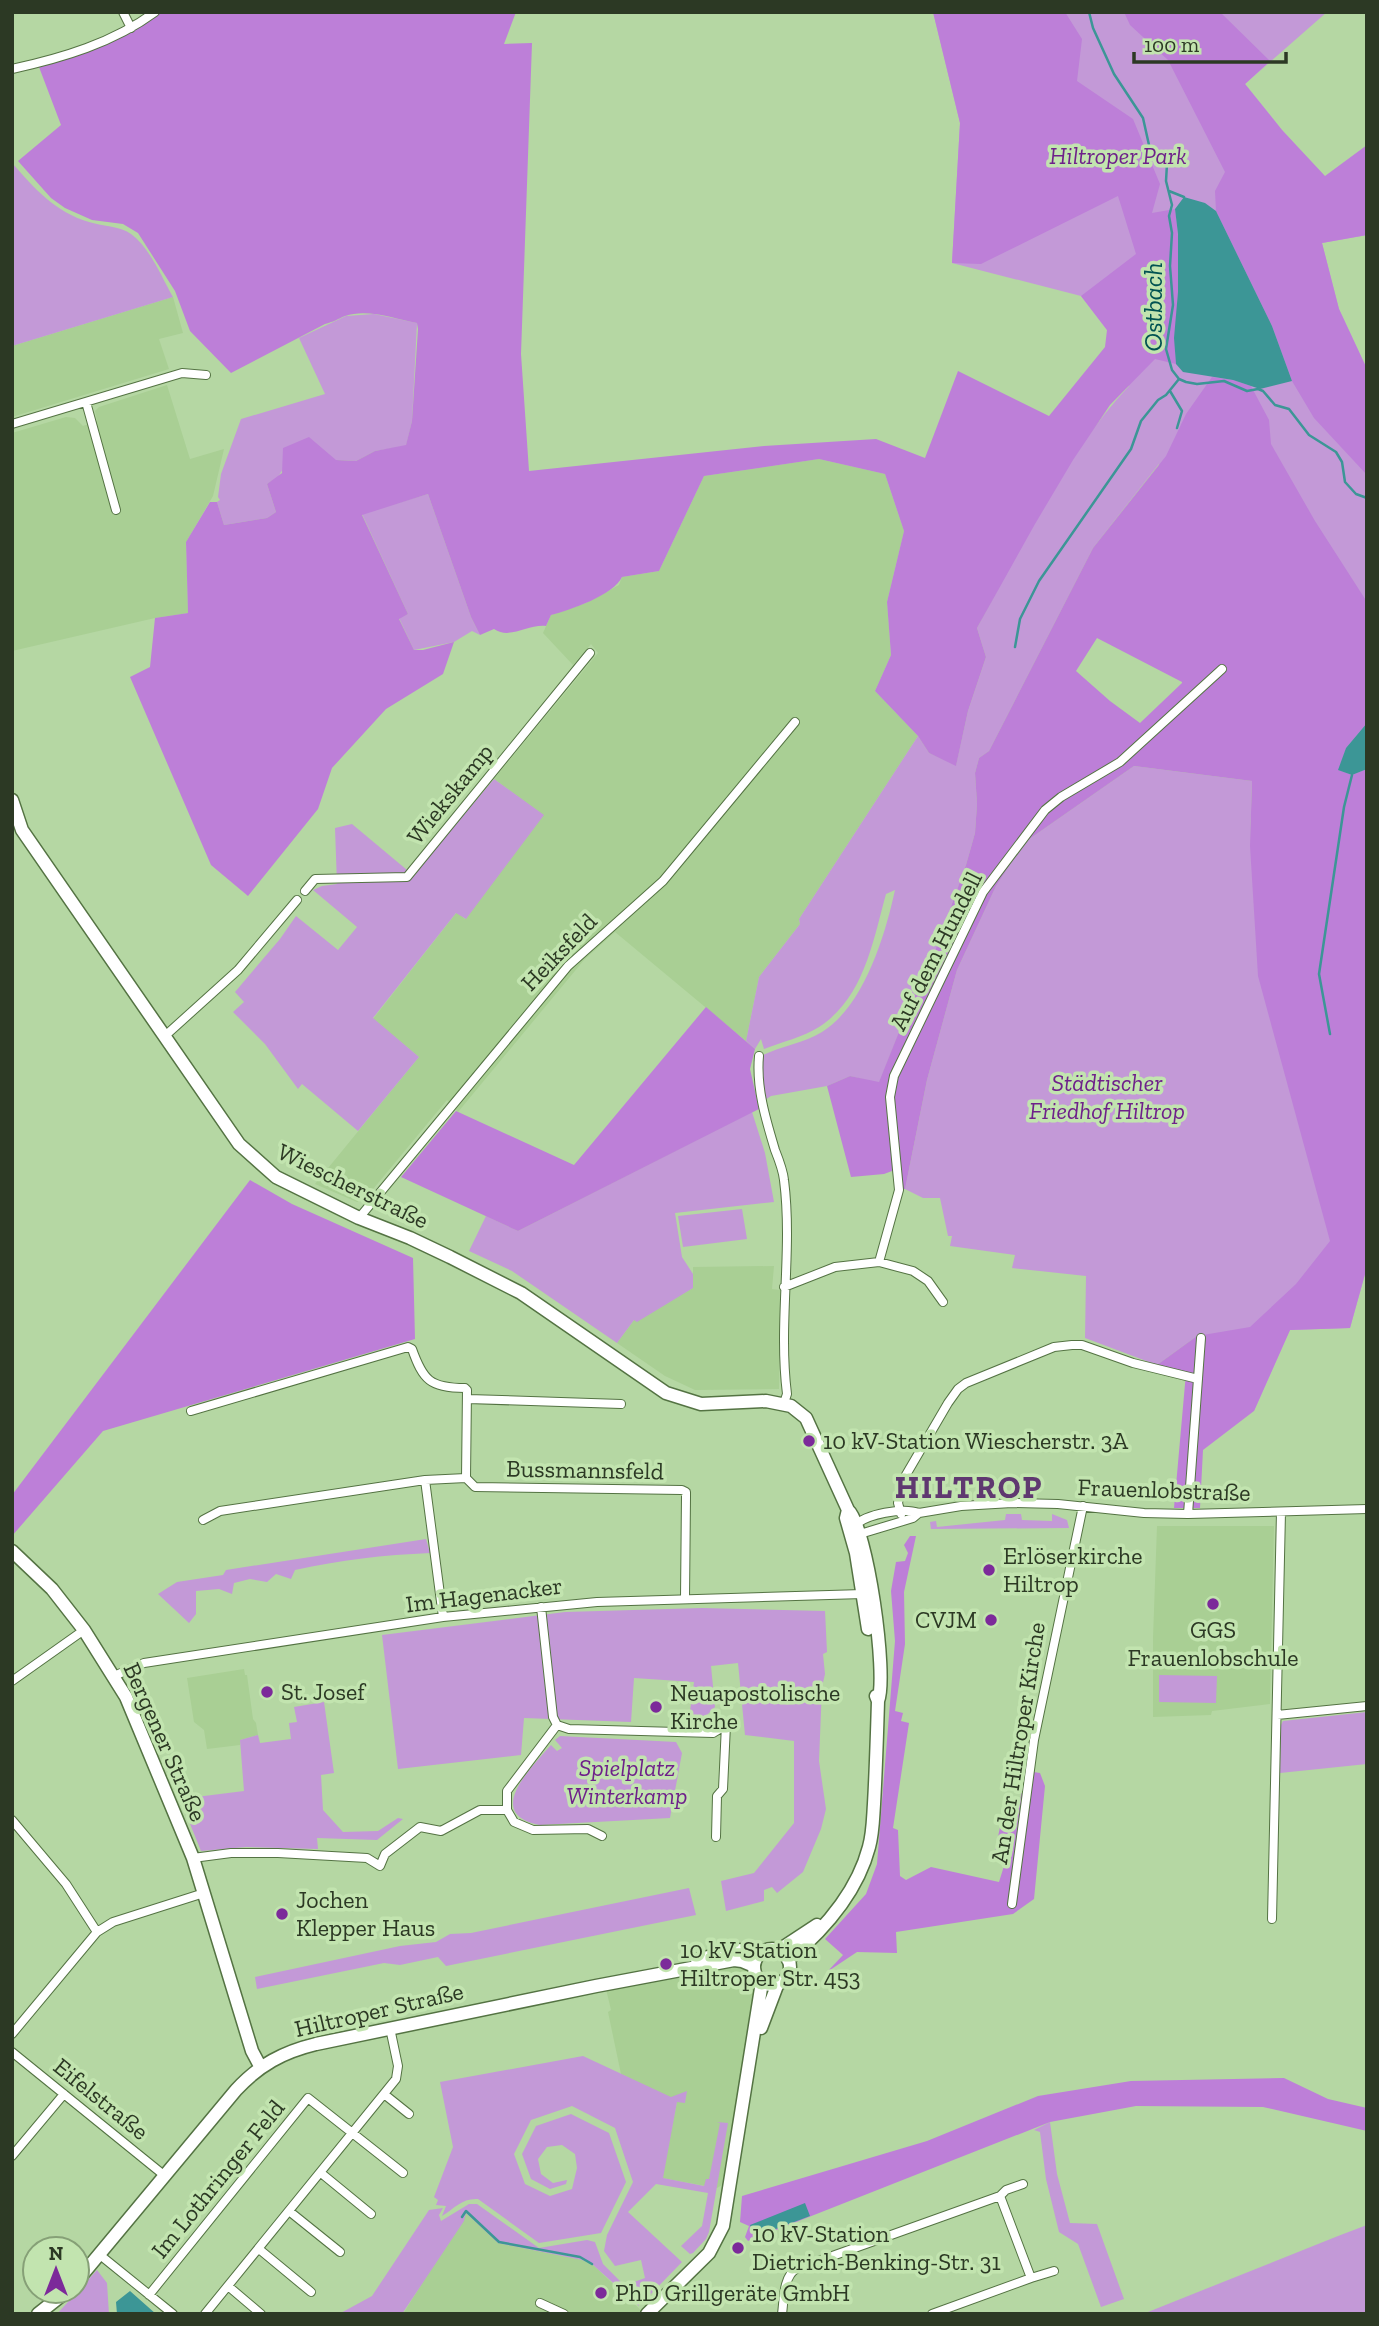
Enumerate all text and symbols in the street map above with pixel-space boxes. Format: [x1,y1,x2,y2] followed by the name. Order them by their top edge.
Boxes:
[1134,21,1286,65] scale bar
[1144,32,1199,57] text: 100 m
[1049,141,1187,170] park label: Hiltroper Park
[1137,262,1169,352] water label: Ostbach
[400,738,499,850] street label: Wiekskamp
[883,866,988,1035] street label: Auf dem Hundell
[515,907,603,997] street label: Heiksfeld
[1029,1068,1185,1125] park label: Städtischer Friedhof Hiltrop
[273,1136,433,1235] street label: Wiescherstraße
[823,1426,1128,1455] place label: 10 kV-Station Wiescherstr. 3A
[801,1433,817,1449] marker: 10 kV-Station Wiescherstr. 3A
[506,1454,664,1485] street label: Bussmannsfeld
[895,1468,1043,1506] district label: HILTROP
[1077,1472,1251,1507] street label: Frauenlobstraße
[1003,1541,1143,1598] place label: Erlöserkirche Hiltrop
[981,1562,997,1578] marker: Erlöserkirche Hiltrop
[404,1571,564,1619] street label: Im Hagenacker
[1205,1596,1221,1612] marker: GGS Frauenlobschule
[915,1605,977,1634] place label: CVJM
[983,1612,999,1628] marker: CVJM
[1127,1615,1299,1672] place label: GGS Frauenlobschule
[984,1620,1051,1866] street label: An der Hiltroper Kirche
[117,1658,213,1826] street label: Bergener Straße
[281,1677,367,1706] place label: St. Josef
[670,1678,840,1735] place label: Neuapostolische Kirche
[259,1684,275,1700] marker: St. Josef
[648,1699,664,1715] marker: Neuapostolische Kirche
[566,1753,688,1810] park label: Spielplatz Winterkamp
[296,1885,435,1942] place label: Jochen Klepper Haus
[274,1906,290,1922] marker: Jochen Klepper Haus
[680,1935,861,1992] place label: 10 kV-Station Hiltroper Str. 453
[658,1956,674,1972] marker: 10 kV-Station Hiltroper Str. 453
[292,1976,466,2043] street label: Hiltroper Straße
[48,2051,155,2146] street label: Eifelstraße
[145,2094,290,2264] street label: Im Lothringer Feld
[752,2219,1001,2276] place label: 10 kV-Station Dietrich-Benking-Str. 31
[21,2235,91,2305] north arrow
[730,2240,746,2256] marker: 10 kV-Station Dietrich-Benking-Str. 31
[49,2242,63,2265] text: N
[615,2278,850,2307] place label: PhD Grillgeräte GmbH
[593,2285,609,2301] marker: PhD Grillgeräte GmbH

